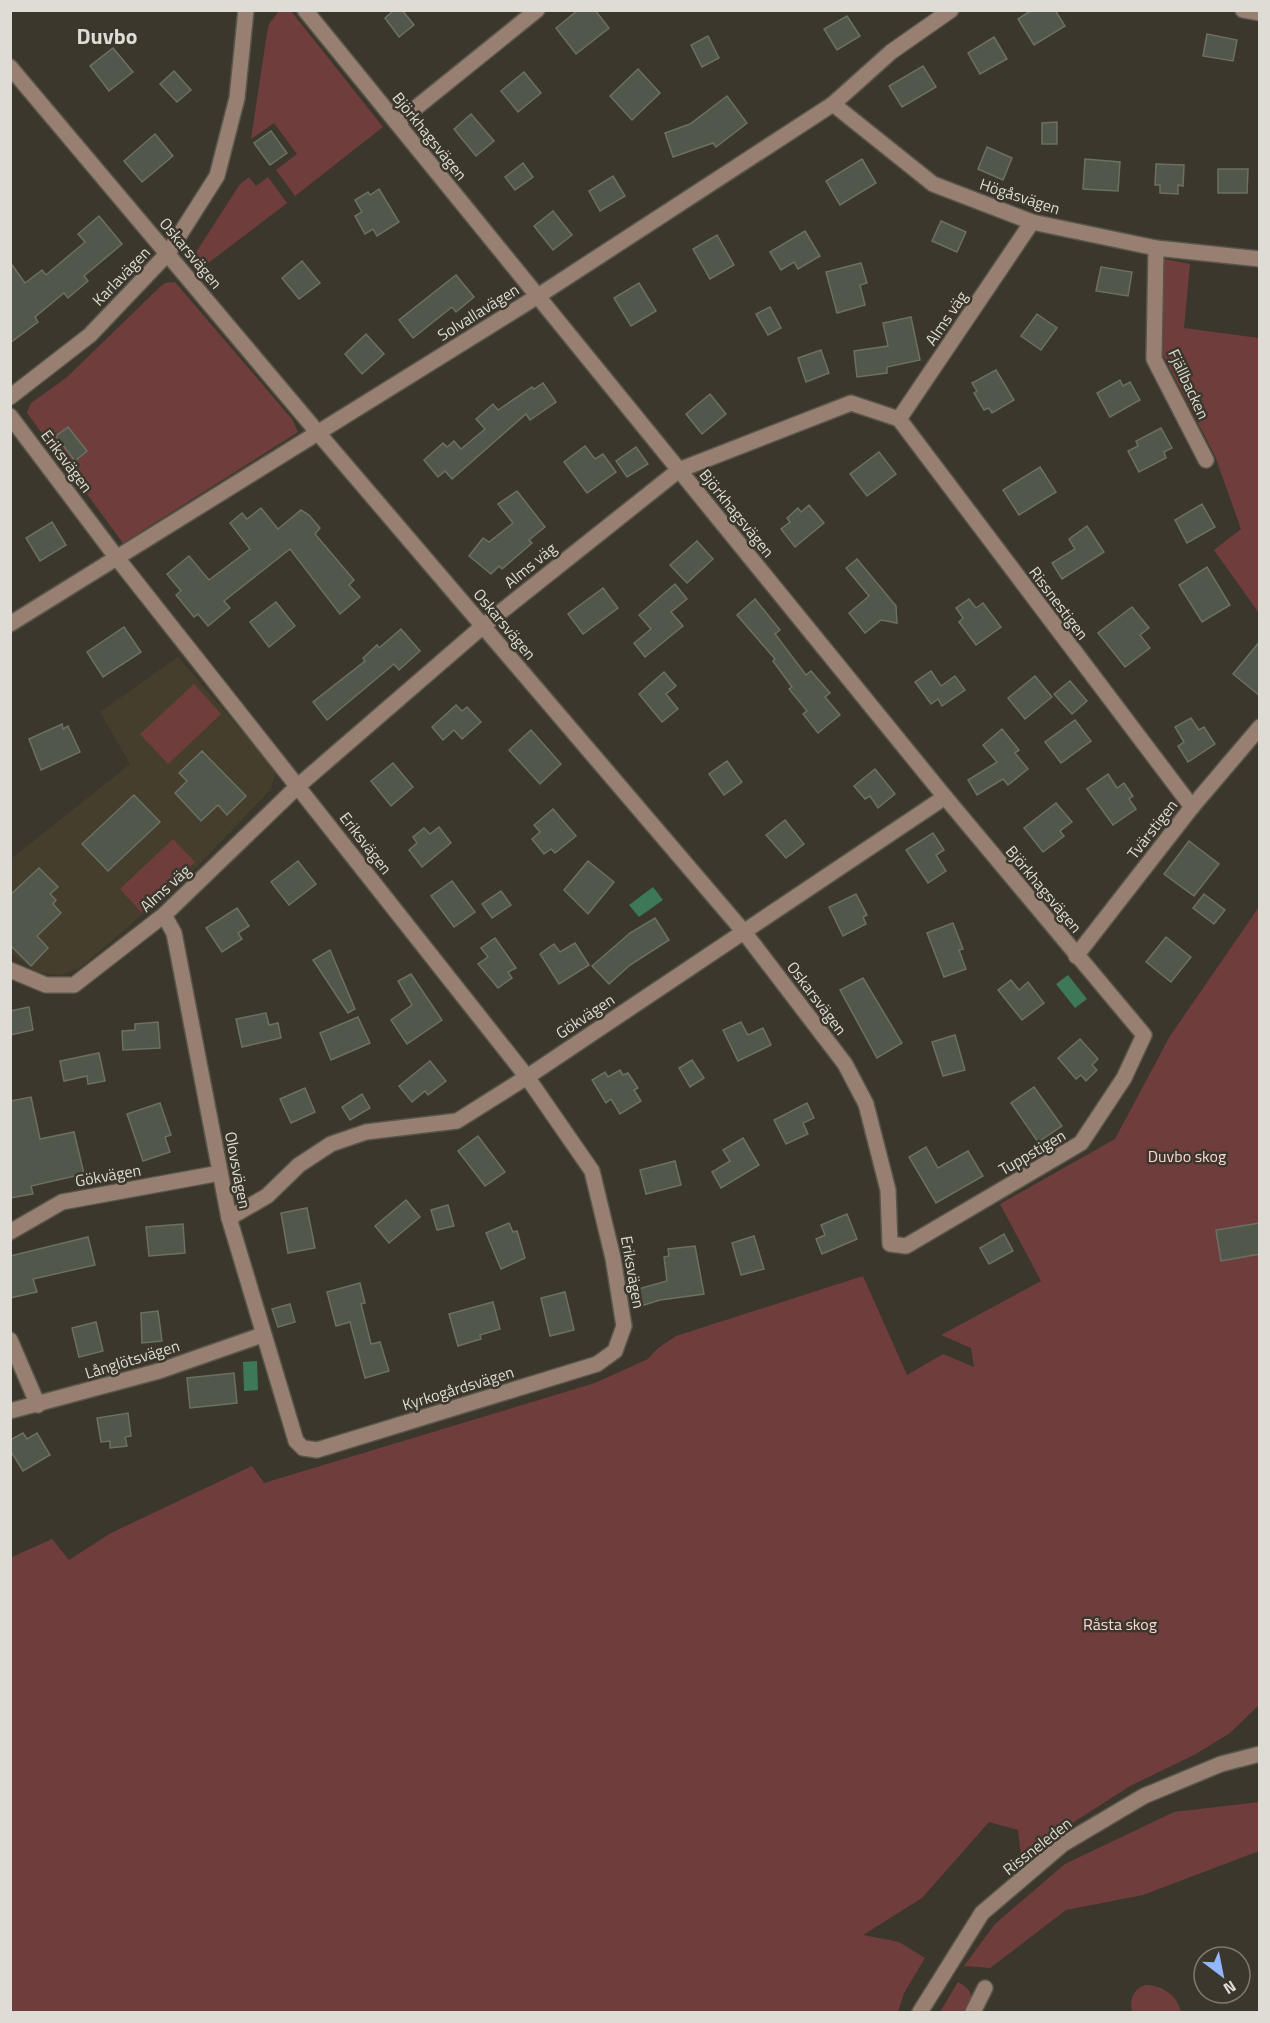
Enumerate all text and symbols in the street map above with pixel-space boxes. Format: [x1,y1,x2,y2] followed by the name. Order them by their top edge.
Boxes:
[77,19,137,53] district label: Duvbo
[387,87,473,185] street label: Björkhagsvägen
[977,172,1063,220] street label: Högåsvägen
[154,212,228,294] street label: Oskarsvägen
[86,241,156,311] street label: Karlavägen
[433,277,523,347] street label: Solvallavägen
[919,286,973,350] street label: Alms väg
[1162,345,1216,423] street label: Fjällbacken
[35,424,99,498] street label: Eriksvägen
[694,464,780,562] street label: Björkhagsvägen
[499,536,561,594] street label: Alms väg
[1023,561,1095,645] street label: Rissnestigen
[468,583,542,665] street label: Oskarsvägen
[1121,794,1183,864] street label: Tvärstigen
[334,807,398,879] street label: Eriksvägen
[1000,840,1088,938] street label: Björkhagsvägen
[134,859,196,917] street label: Alms väg
[781,956,853,1040] street label: Oskarsvägen
[551,987,619,1045] street label: Gökvägen
[994,1123,1070,1181] street label: Tuppstigen
[219,1129,257,1211] street label: Olovsvägen
[1148,1144,1226,1168] park label: Duvbo skog
[73,1157,143,1193] street label: Gökvägen
[615,1234,651,1310] street label: Eriksvägen
[82,1333,182,1385] street label: Långlötsvägen
[399,1360,517,1416] street label: Kyrkogårdsvägen
[1083,1612,1157,1636] park label: Råsta skog
[997,1811,1077,1881] street label: Rissneleden
[1192,1945,1252,2005] north arrow
[1219,1975,1241,2001] text: N

